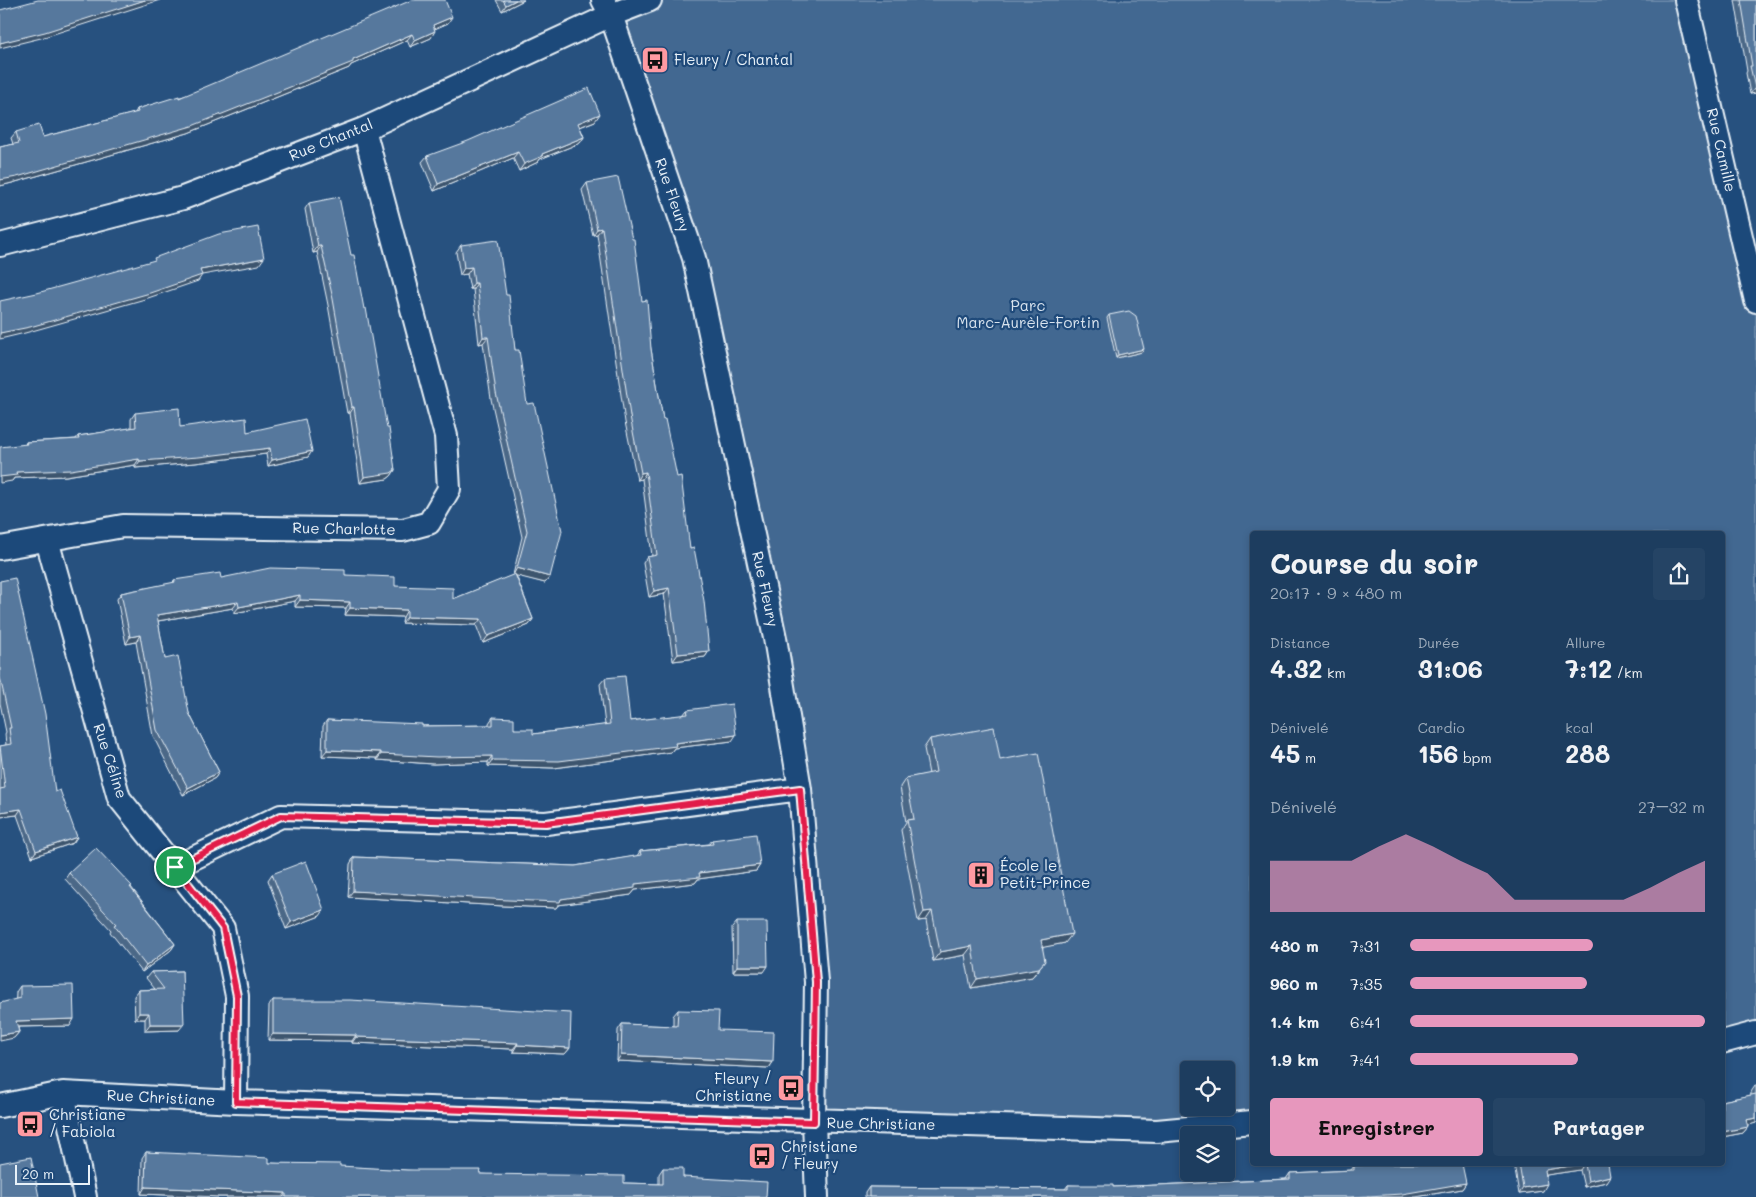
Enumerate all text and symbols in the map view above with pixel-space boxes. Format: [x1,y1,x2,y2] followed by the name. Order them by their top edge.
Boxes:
[640,45,670,75] bus stop icon: Fleury / Chantal
[674,49,793,69] place label: Fleury / Chantal
[1703,106,1741,194] street label: Rue Camille
[286,113,375,165] street label: Rue Chantal
[651,155,695,234] street label: Rue Fleury
[956,295,1100,332] park label: Parc Marc-Aurèle-Fortin
[292,517,396,539] street label: Rue Charlotte
[1270,545,1478,581] text: Course du soir
[1653,548,1705,600] button: share
[748,549,784,629] street label: Rue Fleury
[1270,582,1402,603] text: 20:17 · 9 × 480 m
[1270,633,1330,652] text: Distance
[1418,633,1459,652] text: Durée
[1565,633,1605,652] text: Allure
[1270,652,1323,684] text: 4.32
[1418,652,1483,684] text: 31:06
[1565,652,1612,684] text: 7:12
[1323,663,1346,682] text: km
[1612,663,1643,682] text: /km
[1270,718,1329,737] text: Dénivelé
[1418,718,1465,737] text: Cardio
[1565,718,1593,737] text: kcal
[89,721,132,801] street label: Rue Céline
[1270,737,1300,769] text: 45
[1418,737,1458,769] text: 156
[1565,737,1610,769] text: 288
[1300,748,1316,767] text: m
[1458,748,1492,767] text: bpm
[1270,796,1337,817] text: Dénivelé
[1638,796,1705,817] text: 27–32 m
[154,846,196,888] pin
[161,853,189,881] icon: arrive
[1000,855,1090,892] place label: École le Petit-Prince
[966,860,996,890] building icon: École le Petit-Prince
[1270,935,1319,956] text: 480 m
[1350,935,1380,956] text: 7:31
[1270,973,1318,994] text: 960 m
[1350,973,1383,994] text: 7:35
[1270,1011,1319,1032] text: 1.4 km
[1350,1011,1381,1032] text: 6:41
[1270,1049,1319,1070] text: 1.9 km
[1350,1049,1380,1070] text: 7:41
[1180,1061,1235,1181] map controls
[1180,1061,1235,1116] button: locate
[695,1068,772,1105] place label: Fleury / Christiane
[776,1073,806,1103] bus stop icon: Fleury / Christiane
[106,1084,216,1110] street label: Rue Christiane
[1270,1098,1483,1156] button: Enregistrer
[1493,1098,1705,1156] button: Partager
[49,1104,126,1141] place label: Christiane / Fabiola
[15,1109,45,1139] bus stop icon: Christiane / Fabiola
[827,1112,935,1134] street label: Rue Christiane
[1180,1126,1235,1181] button: layers
[781,1136,858,1173] place label: Christiane / Fleury
[747,1141,777,1171] bus stop icon: Christiane / Fleury
[15,1162,90,1185] scale bar
[22,1164,54,1183] text: 20 m

